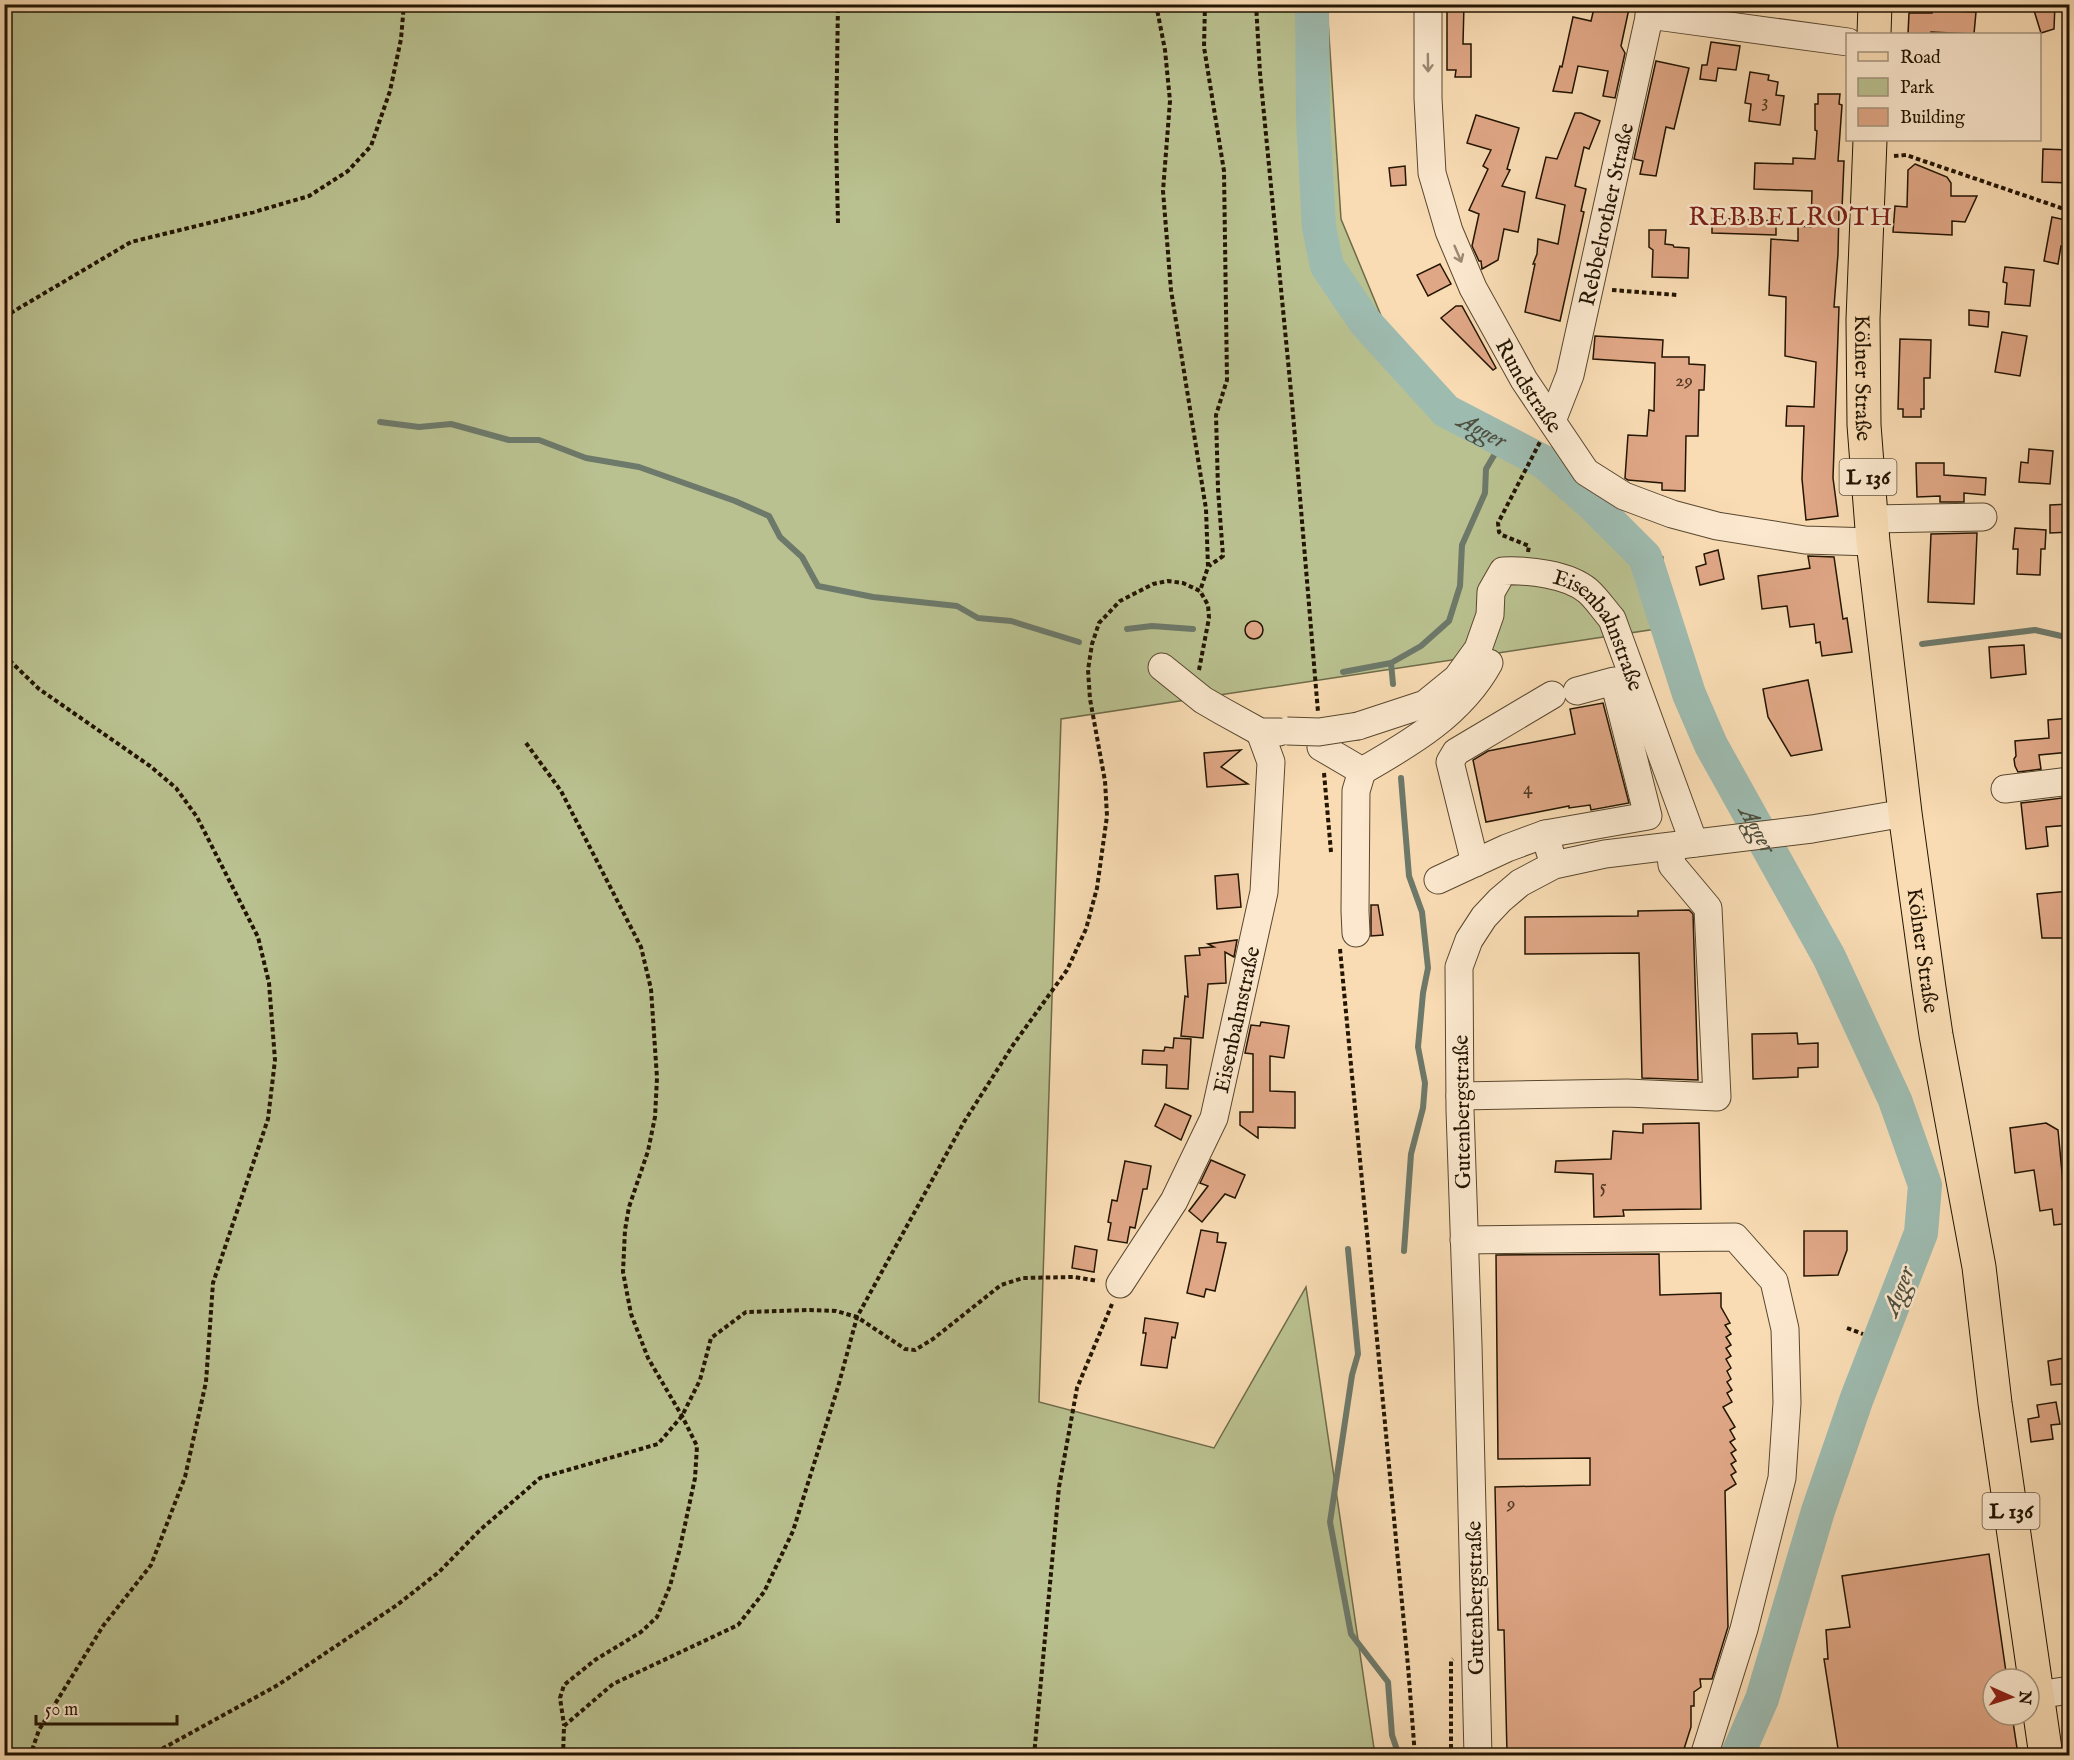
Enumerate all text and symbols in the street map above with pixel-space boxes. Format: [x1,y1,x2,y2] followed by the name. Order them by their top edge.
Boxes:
[1846,33,2041,141] legend
[1900,47,1941,70] text: Road
[1422,52,1433,72] one-way arrow
[1900,77,1935,100] text: Park
[1761,89,1769,114] house number: 3
[1900,107,1965,130] text: Building
[1574,121,1641,309] street label: Rebbelrother Straße
[1688,201,1894,234] district label: REBBELROTH
[1453,244,1464,262] one-way arrow
[1847,315,1877,442] street label: Kölner Straße
[1488,334,1568,439] street label: Rundstraße
[1675,368,1693,393] house number: 29
[1449,404,1513,458] water label: Agger
[1840,459,1896,495] road number: L 136
[1549,564,1649,695] street label: Eisenbahnstraße
[1523,776,1533,801] house number: 4
[1729,798,1783,861] water label: Agger
[1899,886,1945,1015] street label: Kölner Straße
[1208,944,1268,1096] street label: Eisenbahnstraße
[1448,1035,1478,1189] street label: Gutenbergstraße
[1599,1174,1607,1199] house number: 5
[1875,1261,1924,1324] water label: Agger
[1506,1491,1515,1516] house number: 9
[1982,1493,2040,1529] road number: L 136
[1461,1521,1491,1675] street label: Gutenbergstraße
[1981,1667,2041,1727] north arrow
[36,1688,177,1726] scale bar
[2014,1689,2034,1705] text: N
[45,1699,78,1722] text: 50 m

